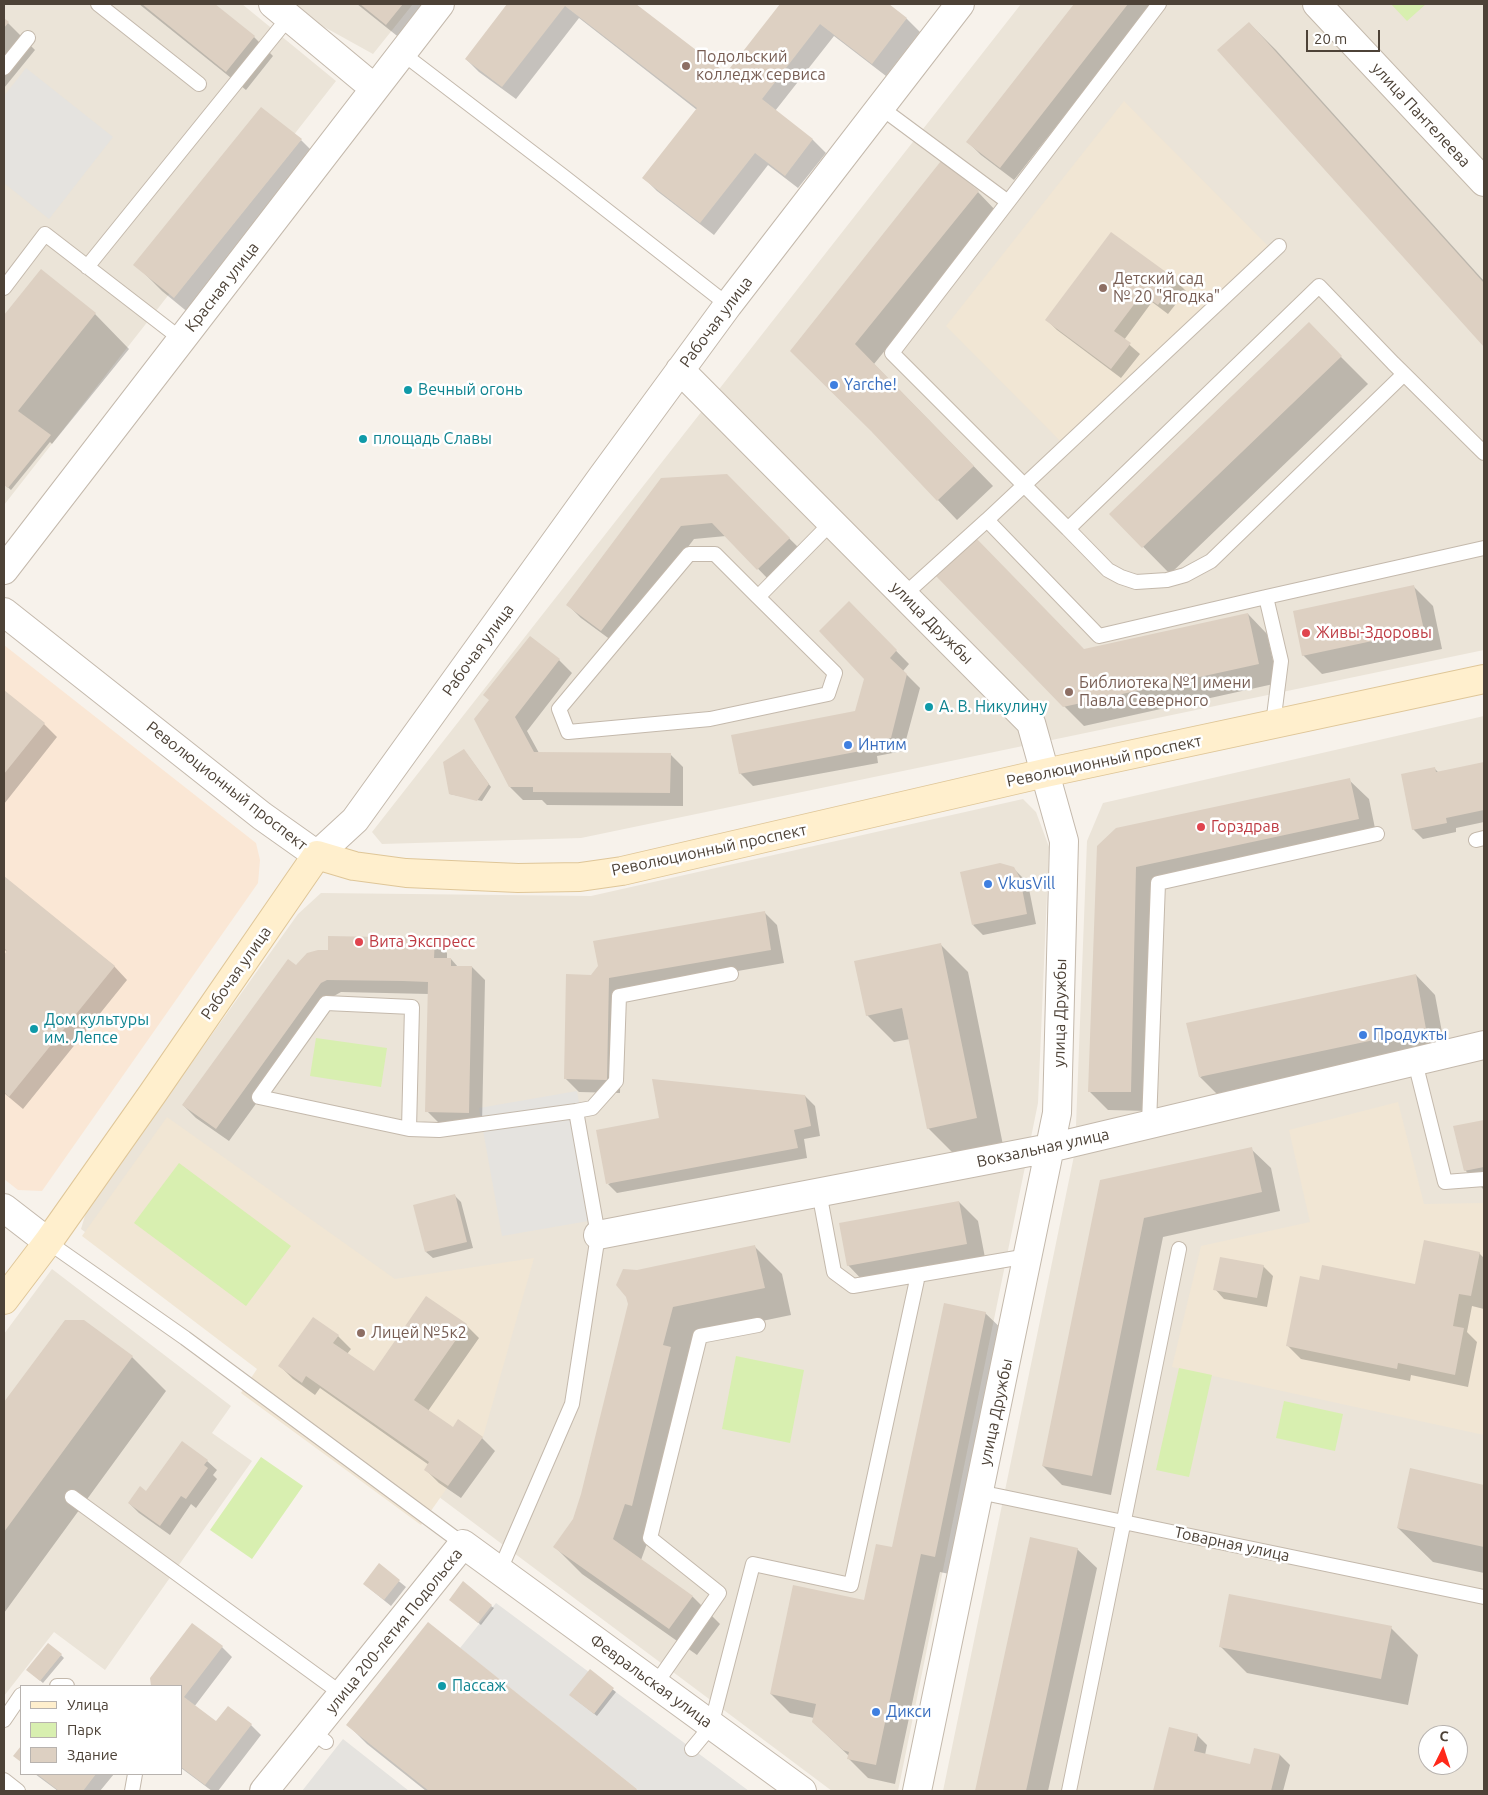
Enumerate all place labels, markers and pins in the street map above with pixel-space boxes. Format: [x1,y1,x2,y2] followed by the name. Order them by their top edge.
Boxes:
[696,47,826,85] place label: Подольский колледж сервиса
[680,60,692,72] marker: Подольский колледж сервиса
[1113,269,1220,307] place label: Детский сад № 20 "Ягодка"
[1097,282,1109,294] marker: Детский сад № 20 "Ягодка"
[844,375,897,395] place label: Yarche!
[828,379,840,391] marker: Yarche!
[418,380,523,400] place label: Вечный огонь
[402,384,414,396] marker: Вечный огонь
[373,429,492,449] place label: площадь Славы
[357,433,369,445] marker: площадь Славы
[1316,623,1432,643] place label: Живы-Здоровы
[1300,627,1312,639] marker: Живы-Здоровы
[1079,673,1251,711] place label: Библиотека №1 имени Павла Северного
[1063,686,1075,698] marker: Библиотека №1 имени Павла Северного
[939,697,1047,717] place label: А. В. Никулину
[923,701,935,713] marker: А. В. Никулину
[858,735,907,755] place label: Интим
[842,739,854,751] marker: Интим
[1211,817,1280,837] place label: Горздрав
[1195,821,1207,833] marker: Горздрав
[998,874,1055,894] place label: VkusVill
[982,878,994,890] marker: VkusVill
[369,932,475,952] place label: Вита Экспресс
[353,936,365,948] marker: Вита Экспресс
[44,1010,149,1048] place label: Дом культуры им. Лепсе
[28,1023,40,1035] marker: Дом культуры им. Лепсе
[1373,1025,1448,1045] place label: Продукты
[1357,1029,1369,1041] marker: Продукты
[371,1323,467,1343] place label: Лицей №5к2
[355,1327,367,1339] marker: Лицей №5к2
[452,1676,506,1696] place label: Пассаж
[436,1680,448,1692] marker: Пассаж
[886,1702,932,1722] place label: Дикси
[870,1706,882,1718] marker: Дикси

